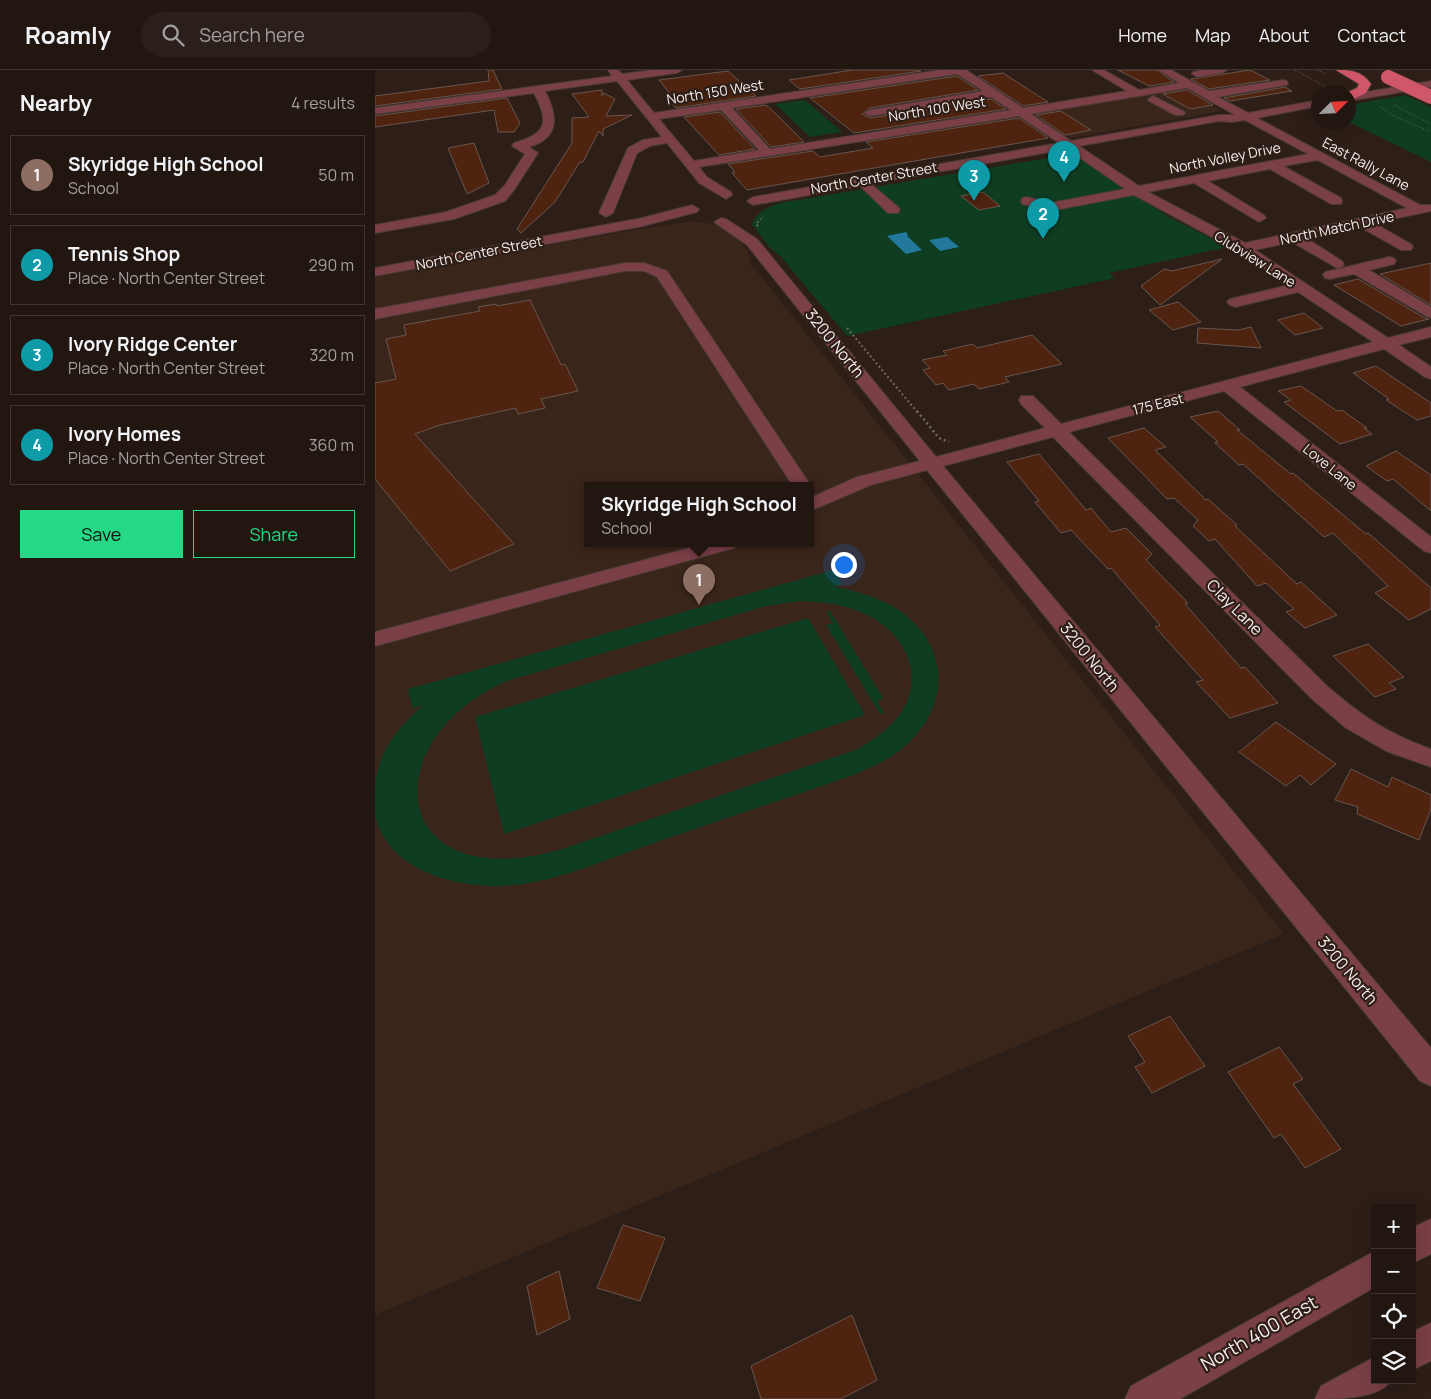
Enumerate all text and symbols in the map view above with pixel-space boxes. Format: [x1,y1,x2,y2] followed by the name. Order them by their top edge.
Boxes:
[141,12,491,57] search box
[25,18,111,51] text: Roamly
[159,21,187,49] icon: search
[199,22,305,48] text: Search here
[1118,23,1167,47] text: Home
[1195,23,1231,47] text: Map
[1259,23,1309,47] text: About
[1337,23,1406,47] text: Contact
[665,74,765,109] street label: North 150 West
[1311,85,1356,130] north arrow
[20,89,92,117] text: Nearby
[887,91,987,126] street label: North 100 West
[291,92,355,114] text: 4 results
[1319,133,1413,195] street label: East Rally Lane
[1168,137,1282,178] street label: North Volley Drive
[1048,141,1080,182] pin: 4
[68,151,263,177] text: Skyridge High School
[809,157,939,198] street label: North Center Street
[958,160,990,201] pin: 3
[33,164,41,186] text: 1
[318,164,354,186] text: 50 m
[68,177,119,199] text: School
[1027,198,1059,239] pin: 2
[1278,206,1396,249] street label: North Match Drive
[1211,226,1300,291] street label: Clubview Lane
[414,231,544,274] street label: North Center Street
[68,241,180,267] text: Tennis Shop
[32,254,42,276] text: 2
[308,254,354,276] text: 290 m
[68,267,265,289] text: Place · North Center Street
[800,304,870,382] street label: 3200 North
[68,331,237,357] text: Ivory Ridge Center
[32,344,42,366] text: 3
[310,344,354,366] text: 320 m
[68,357,265,379] text: Place · North Center Street
[1130,388,1186,419] street label: 175 East
[68,421,181,447] text: Ivory Homes
[32,434,42,456] text: 4
[309,434,354,456] text: 360 m
[1299,439,1361,494] street label: Love Lane
[68,447,265,469] text: Place · North Center Street
[584,482,814,547] popup
[601,491,797,517] text: Skyridge High School
[20,510,183,558] button: Save
[193,510,355,558] button: Share
[601,517,652,539] text: School
[831,552,857,578] your location
[683,564,715,605] pin: 1
[1202,574,1268,640] street label: Clay Lane
[1055,618,1125,696] street label: 3200 North
[1313,931,1383,1009] street label: 3200 North
[1371,1204,1416,1384] map controls
[1371,1204,1416,1249] button: +
[1371,1249,1416,1294] button: −
[1196,1289,1322,1377] street label: North 400 East
[1371,1294,1416,1339] button: locate
[1371,1339,1416,1384] button: layers

